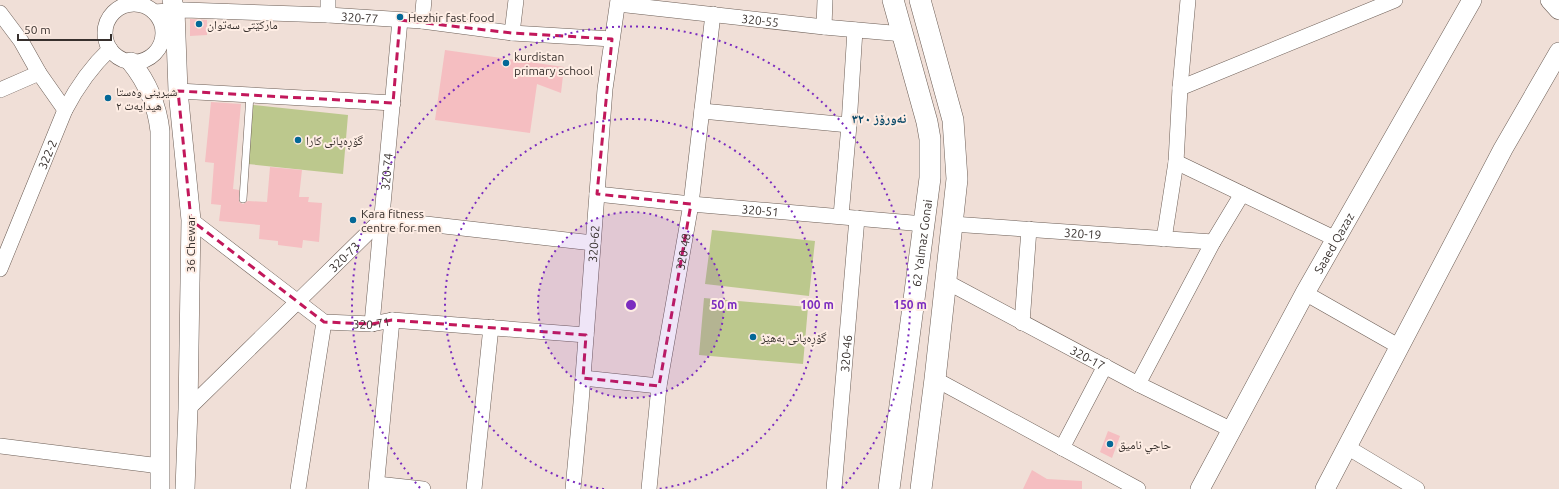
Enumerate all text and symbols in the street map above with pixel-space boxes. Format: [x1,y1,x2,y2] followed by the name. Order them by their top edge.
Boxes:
[341,9,379,25] street label: 320-77
[408,11,495,24] place label: Hezhir fast food
[741,11,779,28] street label: 320-55
[395,12,405,22] marker: Hezhir fast food
[18,16,111,42] scale bar
[207,18,278,32] place label: مارکێتی سەتوان
[194,19,204,29] marker: مارکێتی سەتوان
[24,23,51,36] text: 50 m
[514,50,593,77] place label: kurdistan primary school
[501,58,511,68] marker: kurdistan primary school
[116,85,178,113] place label: شیرینی وەستا هیدایەت ٢
[103,93,113,103] marker: شیرینی وەستا هیدایەت ٢
[852,111,907,126] district label: نەورۆز ٣٢٠
[306,134,363,150] place label: گۆڕەپانی کارا
[293,135,303,145] marker: گۆڕەپانی کارا
[35,138,59,171] street label: 322-2
[378,152,394,191] street label: 320-74
[909,199,934,288] street label: 62 Yalmaz Gonai
[741,202,779,218] street label: 320-51
[361,207,441,234] place label: Kara fitness centre for men
[1311,210,1356,276] street label: Saaed Qazaz
[184,215,197,273] street label: 36 Chewar
[348,215,358,225] marker: Kara fitness centre for men
[585,225,601,263] street label: 320-62
[1064,225,1102,241] street label: 320-19
[673,232,692,271] street label: 320-48
[326,239,362,274] street label: 320-73
[624,298,638,312] centre of rings
[711,298,737,311] text: 50 m
[800,298,834,311] text: 100 m
[893,298,927,311] text: 150 m
[352,314,391,331] street label: 320-71
[760,331,827,347] place label: گۆڕەپانی بەهێز
[748,332,758,342] marker: گۆڕەپانی بەهێز
[837,334,854,373] street label: 320-46
[1068,343,1107,372] street label: 320-17
[1118,438,1171,455] place label: حاجي ناميق
[1105,439,1115,449] marker: حاجي ناميق

